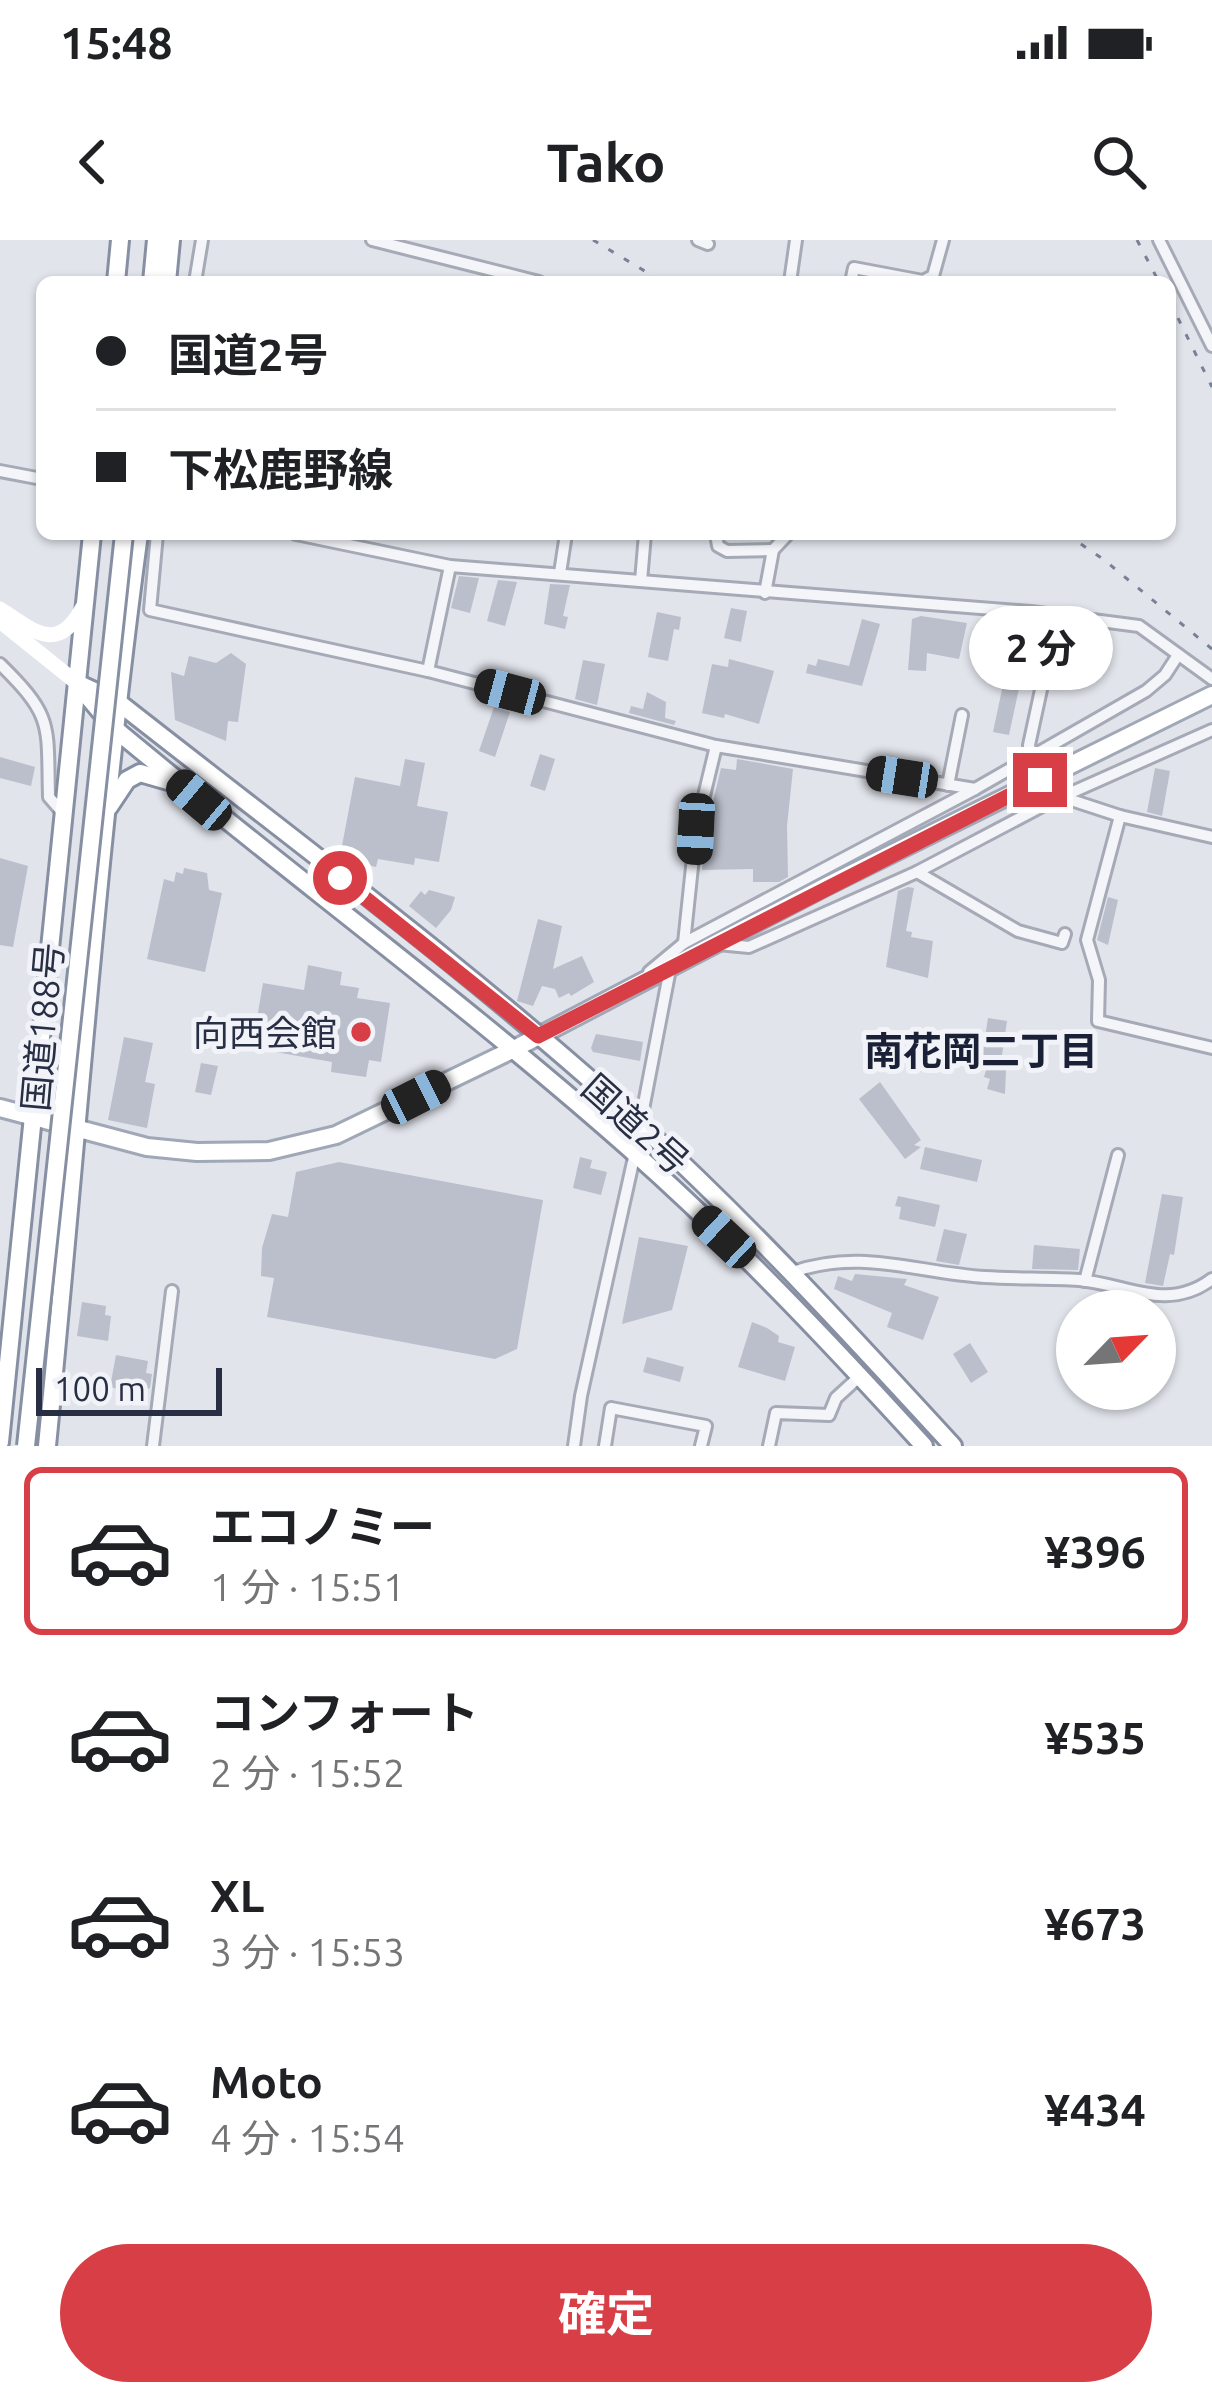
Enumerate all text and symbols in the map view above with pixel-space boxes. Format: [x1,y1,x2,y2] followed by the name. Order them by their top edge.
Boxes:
[60,17,173,68] text: 15:48
[60,129,126,195] icon: back
[1086,129,1152,195] icon: search
[546,132,666,192] text: Tako
[168,329,328,380] text: 国道2号
[168,444,393,495] text: 下松鹿野線
[968,606,1112,690] callout: 2 分
[1006,626,1076,669] text: 2 分
[471,665,549,719] car
[1013,753,1067,807] route end
[864,754,940,800] car
[160,763,238,837] car
[676,792,716,866] car
[313,851,367,905] route start
[14,941,70,1113] street label: 国道188号
[193,1012,337,1053] place label: 向西会館
[348,1019,374,1045] marker: 向西会館
[864,1029,1098,1072] district label: 南花岡二丁目
[376,1065,456,1129] car
[575,1066,697,1182] street label: 国道2号
[685,1199,763,1275] car
[1056,1290,1176,1410] north arrow
[1056,1290,1176,1410] map controls
[36,1362,222,1415] scale bar
[54,1370,146,1407] text: 100 m
[66,1497,174,1605] icon: car
[210,1501,435,1552] text: エコノミー
[1044,1526,1146,1577] text: ¥396
[210,1565,405,1608] text: 1 分 · 15:51
[66,1683,174,1791] icon: car
[210,1687,479,1738] text: コンフォート
[1044,1712,1146,1763] text: ¥535
[210,1751,405,1794] text: 2 分 · 15:52
[66,1869,174,1977] icon: car
[210,1870,264,1921] text: XL
[1044,1898,1146,1949] text: ¥673
[210,1930,405,1973] text: 3 分 · 15:53
[66,2055,174,2163] icon: car
[210,2056,323,2107] text: Moto
[1044,2084,1146,2135] text: ¥434
[210,2116,405,2159] text: 4 分 · 15:54
[60,2244,1152,2382] button: 確定

